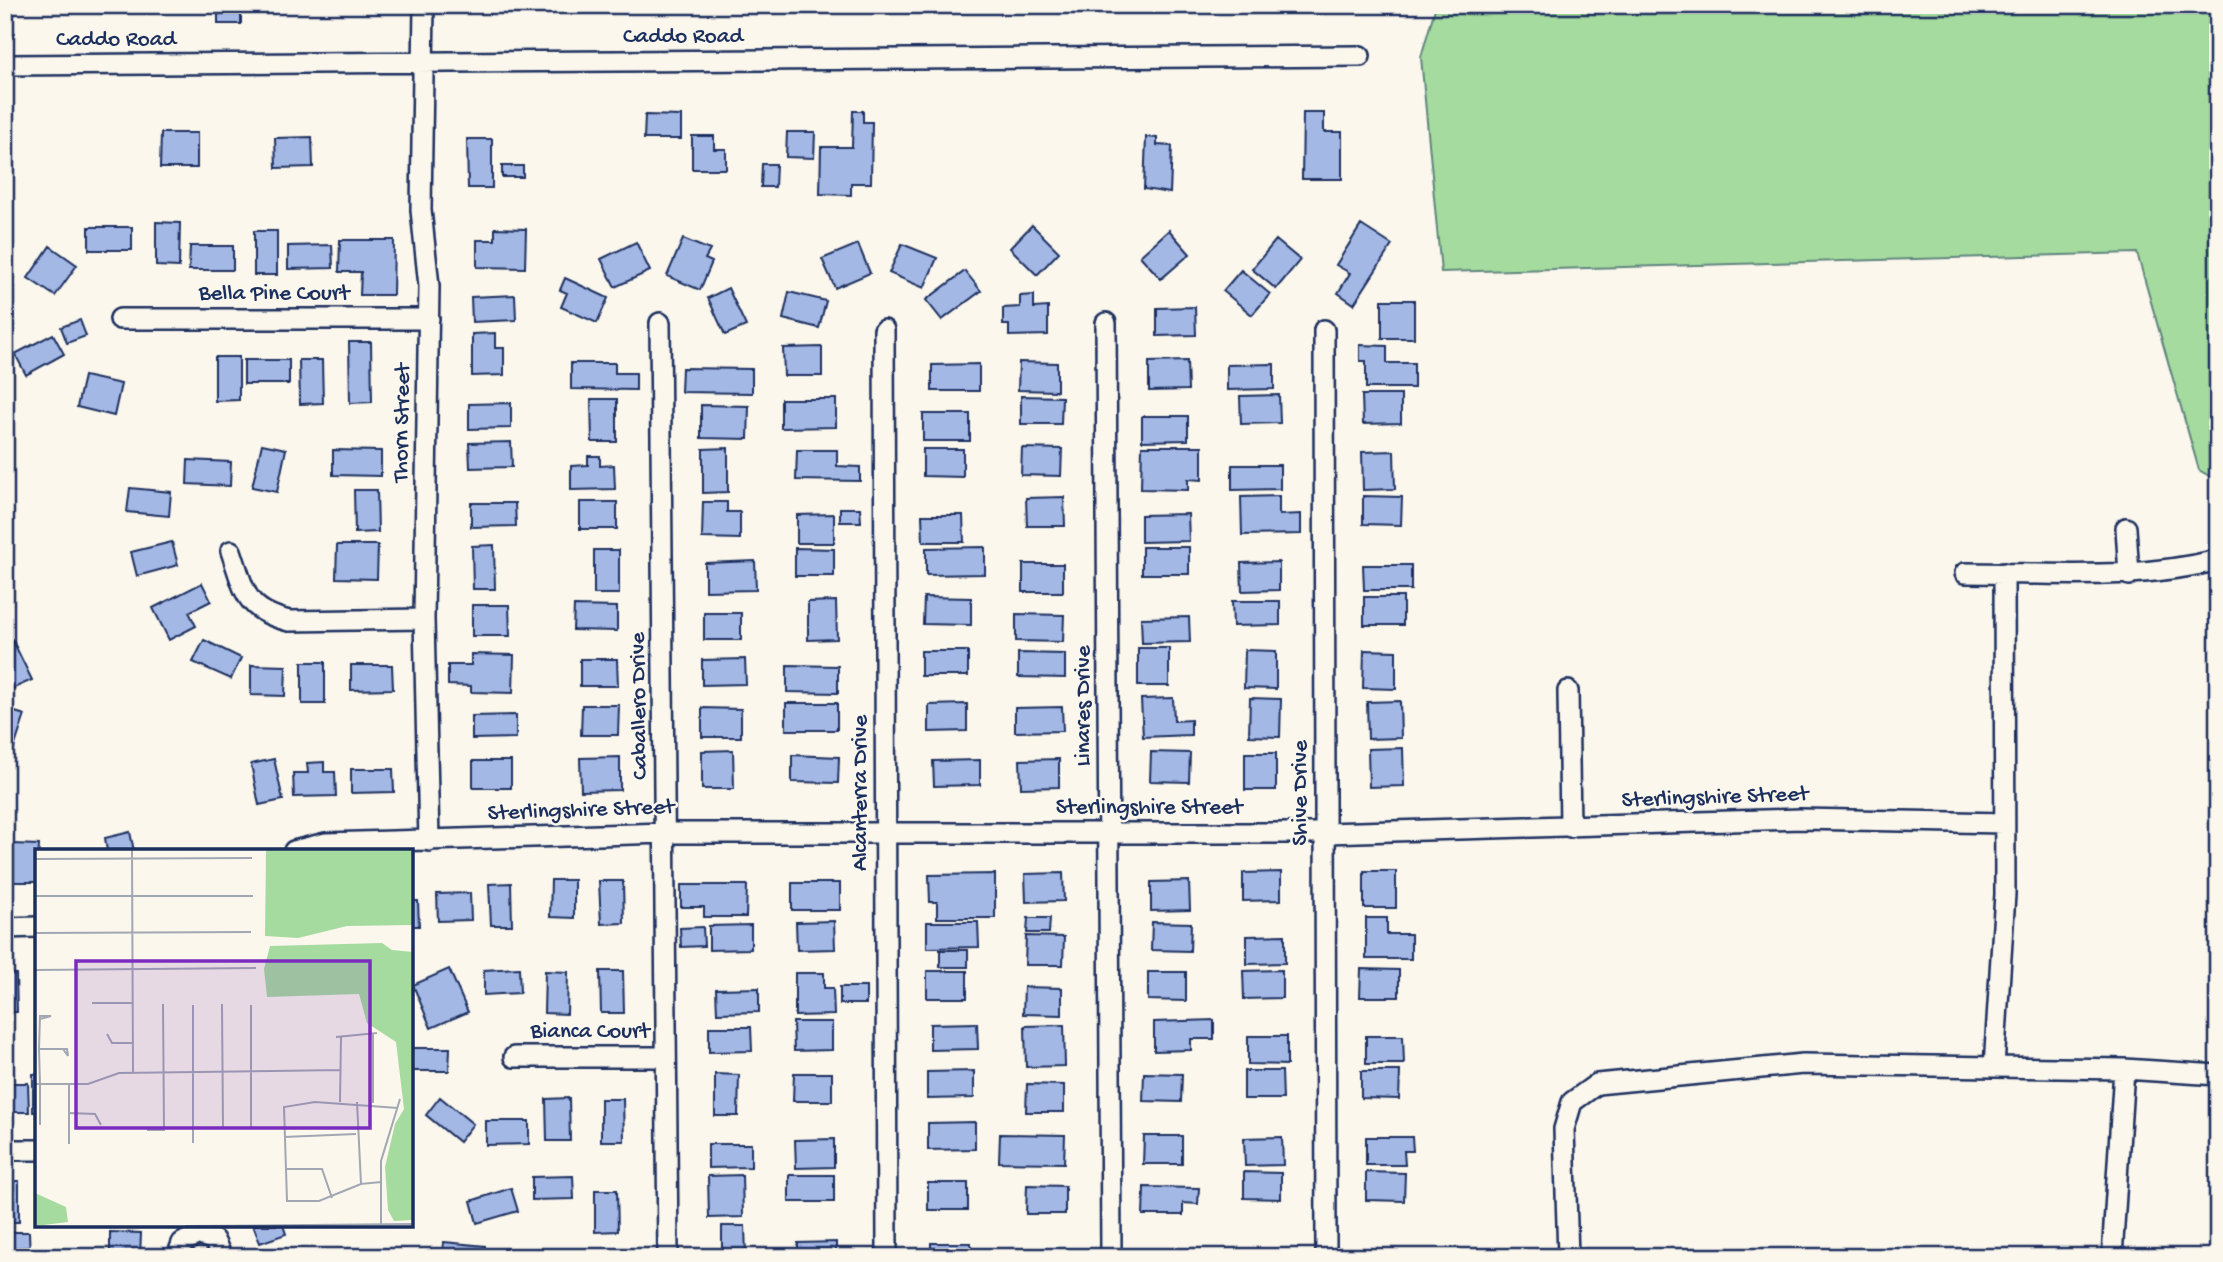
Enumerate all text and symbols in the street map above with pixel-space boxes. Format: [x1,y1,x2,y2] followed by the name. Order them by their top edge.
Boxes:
[623,24,744,51] street label: Caddo Road
[56,27,177,54] street label: Caddo Road
[198,281,351,308] street label: Bella Pine Court
[388,362,418,485] street label: Thorn Street
[625,631,655,780] street label: Caballero Drive
[1071,644,1098,767] street label: Linares Drive
[848,714,875,871] street label: Alcanterra Drive
[1288,739,1315,846] street label: Shive Drive
[1621,781,1810,815] street label: Sterlingshire Street
[487,794,676,828] street label: Sterlingshire Street
[1056,795,1244,822] street label: Sterlingshire Street
[35,849,413,1227] inset map
[529,1019,651,1046] street label: Bianca Court

